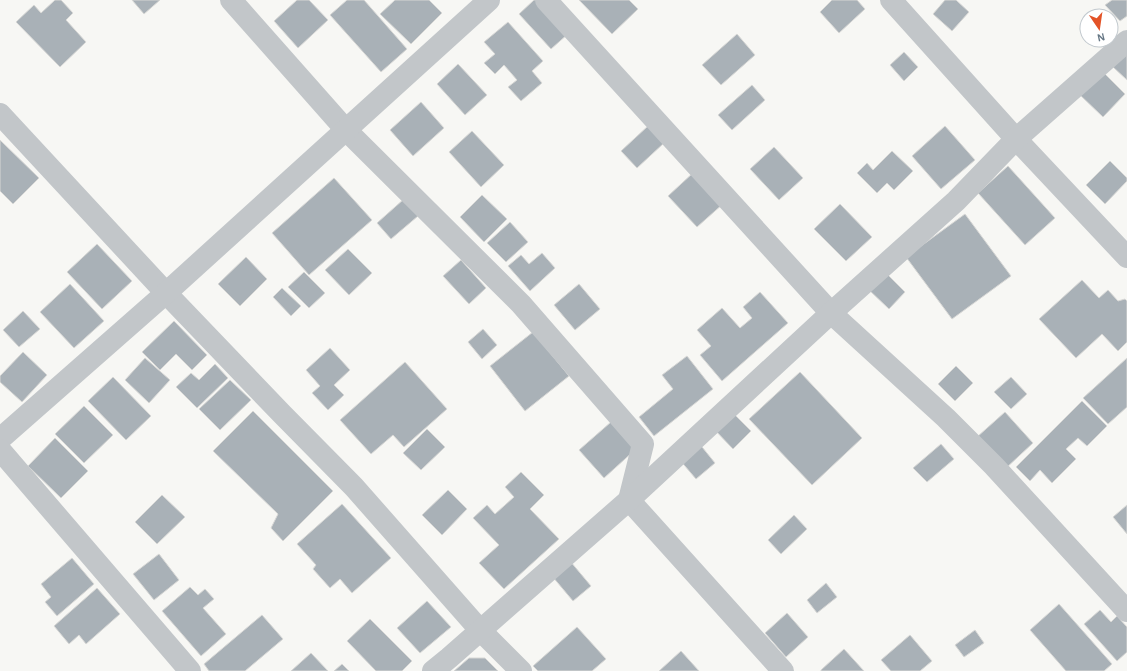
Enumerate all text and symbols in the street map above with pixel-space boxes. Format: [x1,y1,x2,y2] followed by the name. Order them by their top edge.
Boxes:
[1079,8,1119,48] north arrow
[1096,31,1106,43] text: N

